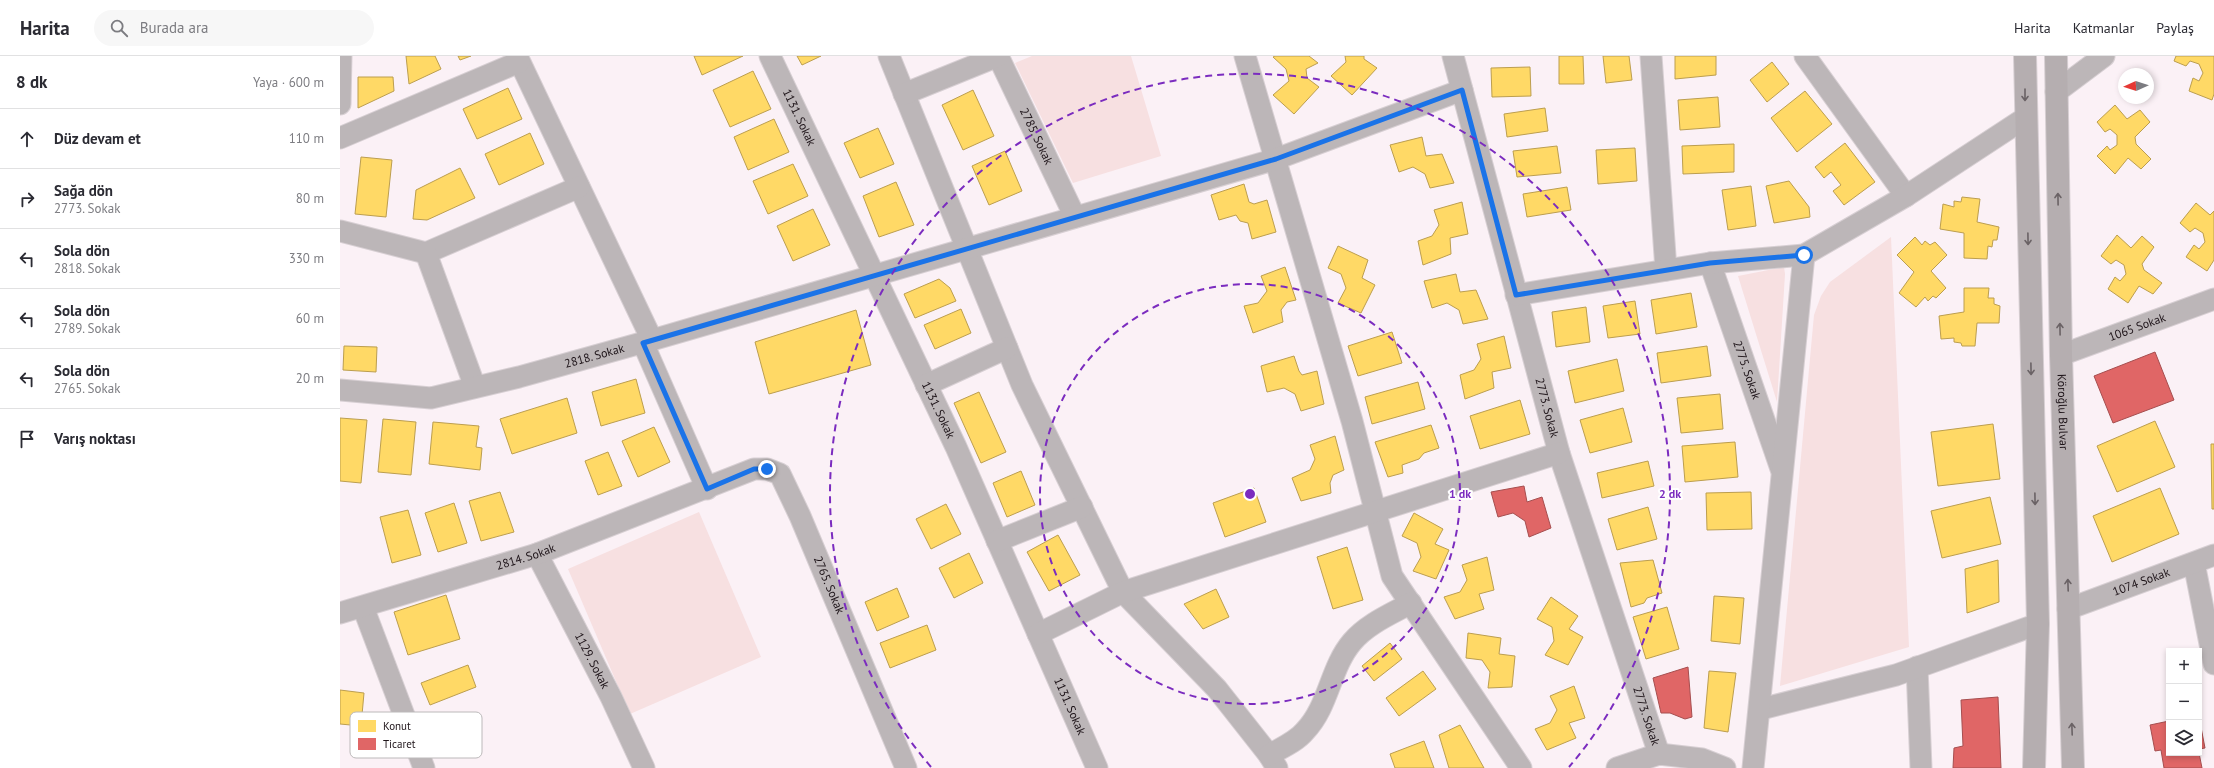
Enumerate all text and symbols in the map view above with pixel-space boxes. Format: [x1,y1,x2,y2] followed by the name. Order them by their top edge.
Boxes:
[94,10,374,46] search box
[20,16,70,40] text: Harita
[108,17,130,39] icon: search
[140,18,209,37] text: Burada ara
[2014,19,2051,37] text: Harita
[2073,19,2134,37] text: Katmanlar
[2156,19,2194,37] text: Paylaş
[2118,68,2154,104] north arrow
[16,71,47,93] text: 8 dk
[253,74,324,91] text: Yaya · 600 m
[780,86,820,148] street label: 1131. Sokak
[2021,88,2029,101] one-way arrow
[1017,105,1057,167] street label: 2785. Sokak
[16,128,38,150] icon: ahead
[54,129,141,148] text: Düz devam et
[289,130,324,147] text: 110 m
[54,181,113,200] text: Sağa dön
[16,188,38,210] icon: right
[296,190,324,207] text: 80 m
[2054,193,2062,206] one-way arrow
[54,200,120,217] text: 2773. Sokak
[2024,232,2032,245] one-way arrow
[54,241,110,260] text: Sola dön
[1795,246,1813,264] route start
[16,248,38,270] icon: left
[289,250,324,267] text: 330 m
[54,260,120,277] text: 2818. Sokak
[54,301,110,320] text: Sola dön
[16,308,38,330] icon: left
[2106,309,2168,344] street label: 1065 Sokak
[296,310,324,327] text: 60 m
[54,320,120,337] text: 2789. Sokak
[2056,323,2064,336] one-way arrow
[1730,338,1764,401] street label: 2775. Sokak
[563,340,626,371] street label: 2818. Sokak
[54,361,110,380] text: Sola dön
[2027,362,2035,375] one-way arrow
[16,368,38,390] icon: left
[296,370,324,387] text: 20 m
[2055,374,2072,450] street label: Köroğlu Bulvar
[1532,376,1563,439] street label: 2773. Sokak
[919,379,959,441] street label: 1131. Sokak
[54,380,120,397] text: 2765. Sokak
[16,428,38,450] icon: arrive
[54,429,136,448] text: Varış noktası
[758,460,776,478] route end
[1449,486,1471,501] text: 1 dk
[1659,486,1681,501] text: 2 dk
[1243,487,1257,501] centre of rings
[2031,492,2038,505] one-way arrow
[494,540,557,573] street label: 2814. Sokak
[811,554,848,616] street label: 2765. Sokak
[2110,564,2172,599] street label: 1074 Sokak
[2064,579,2071,592] one-way arrow
[572,630,613,691] street label: 1129. Sokak
[2166,648,2202,756] map controls
[2166,648,2202,684] button: +
[1051,675,1090,737] street label: 1131. Sokak
[1630,684,1664,747] street label: 2773. Sokak
[2166,684,2202,720] button: −
[350,712,482,758] legend
[383,719,411,733] text: Konut
[2166,720,2202,756] button: layers
[2068,723,2076,736] one-way arrow
[383,737,416,751] text: Ticaret

